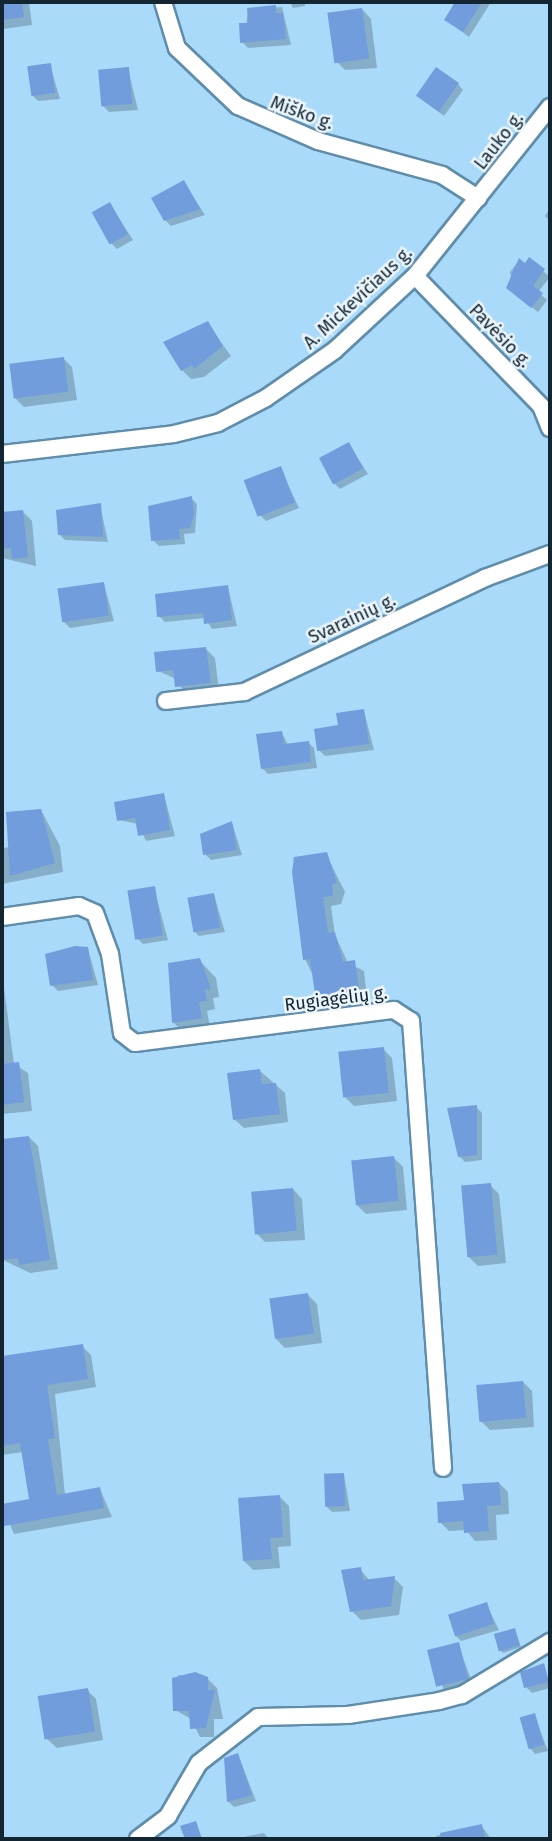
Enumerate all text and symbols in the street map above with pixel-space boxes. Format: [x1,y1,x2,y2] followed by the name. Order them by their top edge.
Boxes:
[268,92,336,134] street label: Miško g.
[470,108,528,174] street label: Lauko g.
[299,242,417,354] street label: A. Mickevičiaus g.
[464,300,536,372] street label: Pavėsio g.
[305,589,399,649] street label: Svarainių g.
[283,982,389,1016] street label: Rugiagėlių g.

